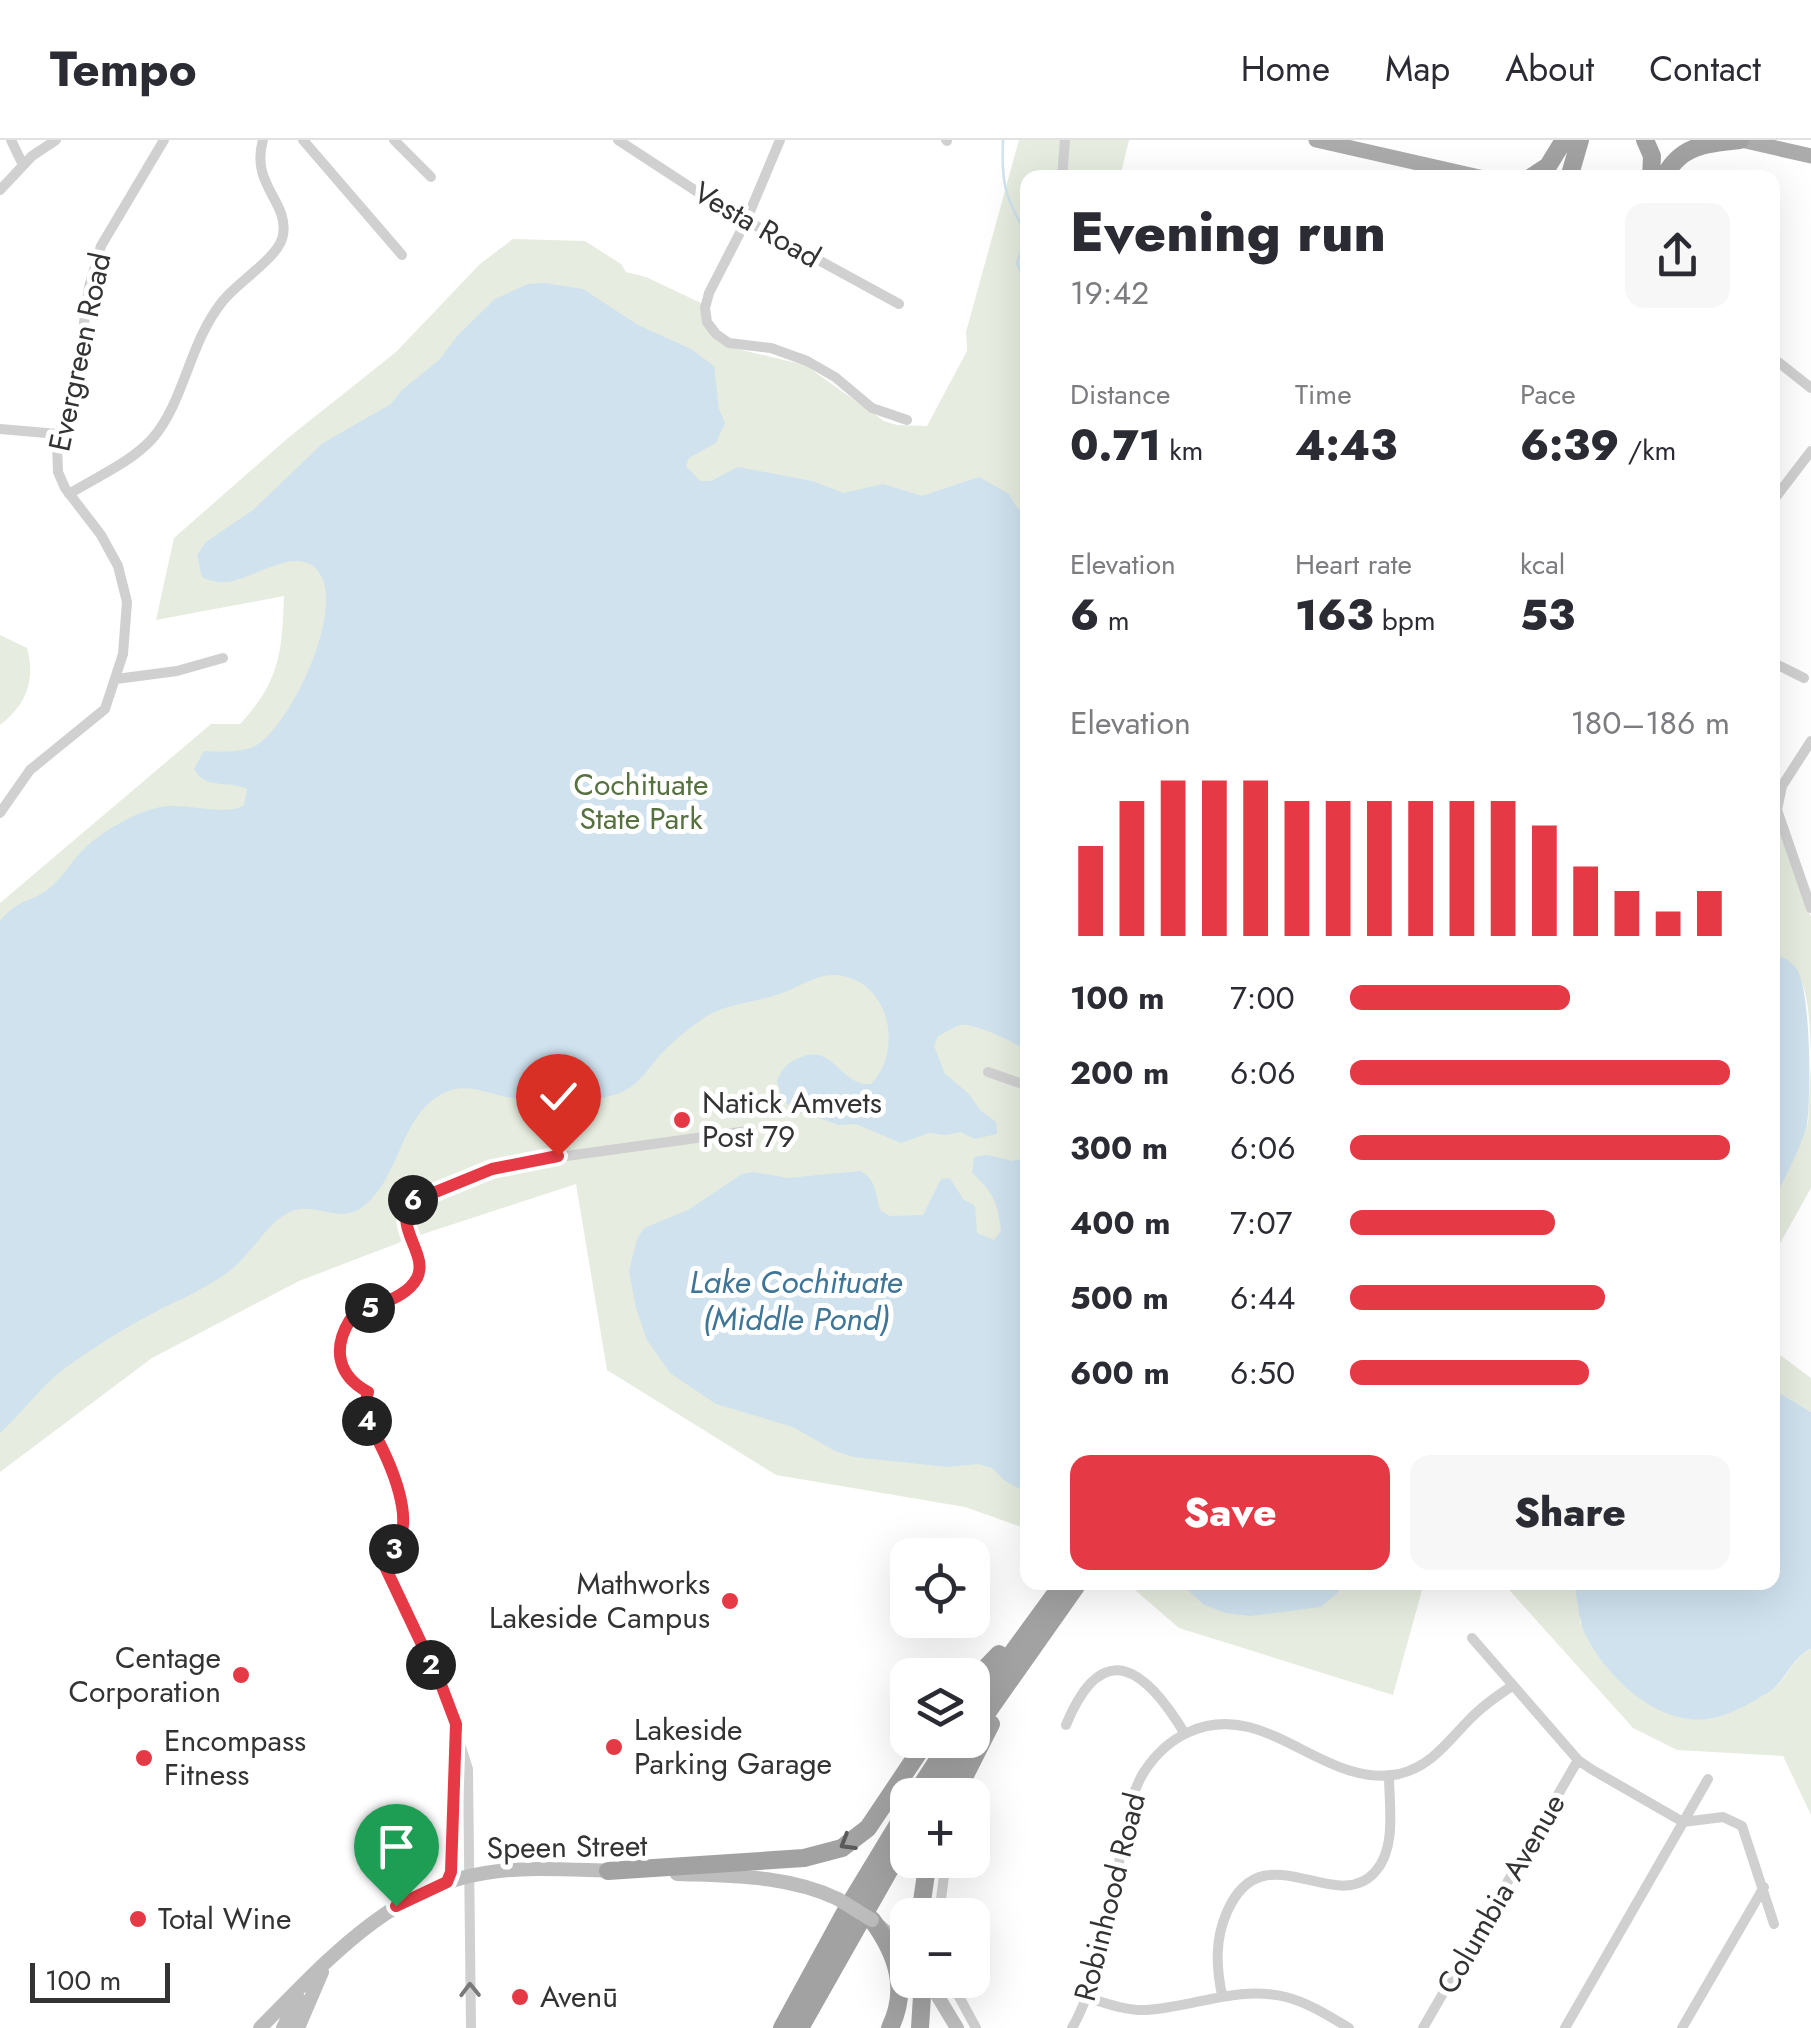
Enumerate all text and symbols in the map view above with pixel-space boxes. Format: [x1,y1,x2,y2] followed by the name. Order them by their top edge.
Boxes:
[50,35,197,104] text: Tempo
[1241,44,1330,94] text: Home
[1385,44,1450,94] text: Map
[1505,44,1594,94] text: About
[1649,44,1761,94] text: Contact
[686,171,829,278] street label: Vesta Road
[1070,192,1386,272] text: Evening run
[1625,203,1730,308] button: share
[37,249,122,455] street label: Evergreen Road
[1070,270,1149,316] text: 19:42
[1070,374,1170,415] text: Distance
[1295,374,1352,415] text: Time
[1520,374,1576,415] text: Pace
[1070,415,1161,476] text: 0.71
[1295,415,1397,476] text: 4:43
[1520,415,1619,476] text: 6:39
[1161,430,1203,471] text: km
[1619,430,1676,471] text: /km
[1070,544,1176,585] text: Elevation
[1295,544,1412,585] text: Heart rate
[1520,544,1565,585] text: kcal
[1070,585,1099,646] text: 6
[1295,585,1373,646] text: 163
[1520,585,1575,646] text: 53
[1099,600,1130,641] text: m
[1373,600,1436,641] text: bpm
[1070,700,1191,746] text: Elevation
[1570,700,1730,746] text: 180–186 m
[574,763,708,840] park label: Cochituate State Park
[1070,975,1165,1021] text: 100 m
[1230,975,1295,1021] text: 7:00
[1070,1050,1169,1096] text: 200 m
[1230,1050,1296,1096] text: 6:06
[516,1054,601,1157] pin
[531,1069,586,1124] icon: check
[702,1081,882,1158] place label: Natick Amvets Post 79
[671,1109,693,1131] marker: Natick Amvets Post 79
[1070,1125,1168,1171] text: 300 m
[1230,1125,1296,1171] text: 6:06
[388,1175,438,1225] pin: 6
[404,1179,422,1220] text: 6
[1070,1200,1171,1246] text: 400 m
[1230,1200,1292,1246] text: 7:07
[690,1259,902,1342] water label: Lake Cochituate (Middle Pond)
[1070,1275,1169,1321] text: 500 m
[1230,1275,1295,1321] text: 6:44
[345,1283,395,1333] pin: 5
[361,1287,379,1328] text: 5
[1070,1350,1170,1396] text: 600 m
[1230,1350,1295,1396] text: 6:50
[342,1396,392,1446] pin: 4
[357,1400,377,1441] text: 4
[1070,1455,1390,1570] button: Save
[1410,1455,1730,1570] button: Share
[369,1524,419,1574] pin: 3
[385,1528,403,1569] text: 3
[890,1538,990,1998] map controls
[890,1538,990,1638] button: locate
[489,1562,710,1639] place label: Mathworks Lakeside Campus
[719,1590,741,1612] marker: Mathworks Lakeside Campus
[68,1636,221,1713] place label: Centage Corporation
[406,1640,456,1690] pin: 2
[422,1644,440,1685] text: 2
[890,1658,990,1758] button: layers
[230,1664,252,1686] marker: Centage Corporation
[634,1708,832,1785] place label: Lakeside Parking Garage
[164,1719,306,1796] place label: Encompass Fitness
[603,1736,625,1758] marker: Lakeside Parking Garage
[133,1747,155,1769] marker: Encompass Fitness
[890,1778,990,1878] button: +
[1426,1786,1575,2002] street label: Columbia Avenue
[1063,1788,1156,2005] street label: Robinhood Road
[354,1804,439,1907] pin
[369,1819,424,1874] icon: arrive
[486,1824,649,1869] street label: Speen Street
[840,1831,858,1850] one-way arrow
[158,1897,292,1940] place label: Total Wine
[890,1898,990,1998] button: −
[127,1908,149,1930] marker: Total Wine
[30,1958,170,2002] scale bar
[45,1960,121,2001] text: 100 m
[540,1975,618,2018] place label: Avenū
[460,1981,481,1997] one-way arrow
[509,1986,531,2008] marker: Avenū

